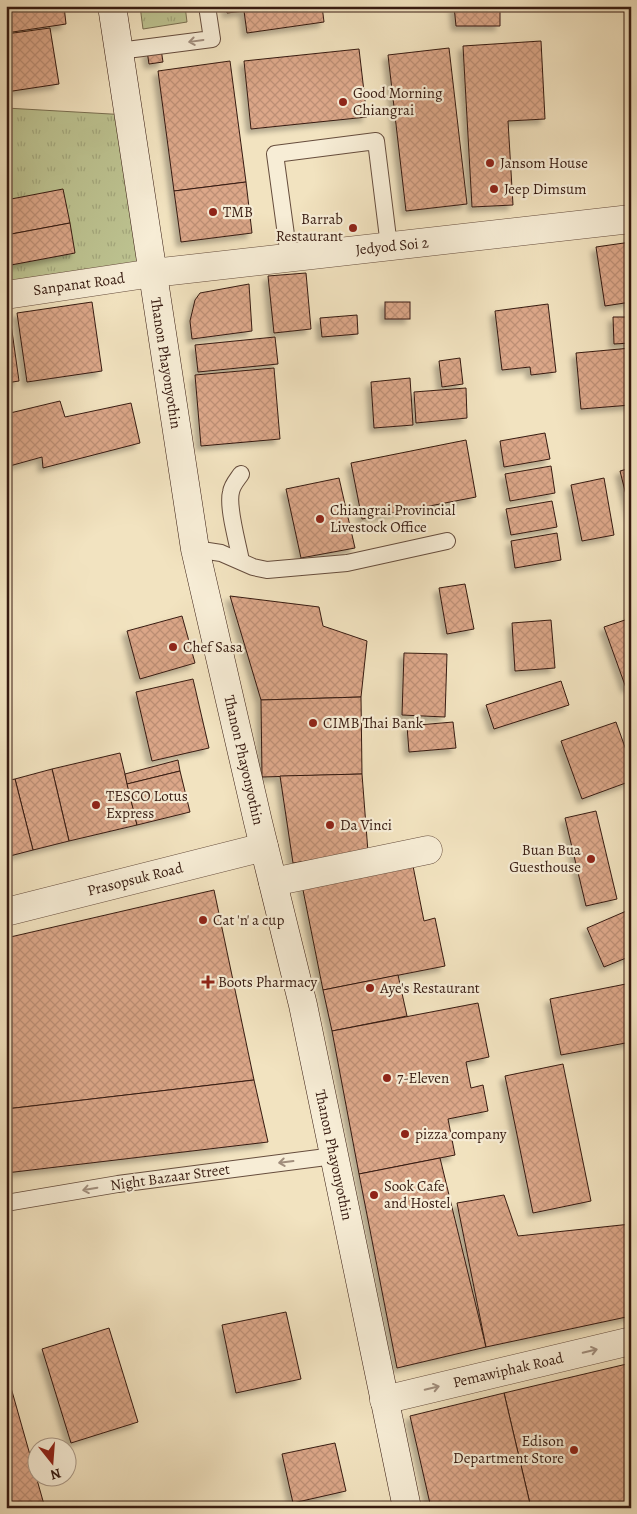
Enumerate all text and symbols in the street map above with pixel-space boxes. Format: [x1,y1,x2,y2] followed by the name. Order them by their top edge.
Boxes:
[188,36,204,46] one-way arrow
[353,83,443,120] place label: Good Morning Chiangrai
[337,96,349,108] marker: Good Morning Chiangrai
[500,153,588,173] place label: Jansom House
[484,157,496,169] marker: Jansom House
[504,179,587,199] place label: Jeep Dimsum
[488,183,500,195] marker: Jeep Dimsum
[223,202,253,222] place label: TMB
[207,206,219,218] marker: TMB
[276,209,343,246] place label: Barrab Restaurant
[347,222,359,234] marker: Barrab Restaurant
[354,232,430,260] street label: Jedyod Soi 2
[32,268,127,300] street label: Sanpanat Road
[146,296,186,430] street label: Thanon Phayonyothin
[330,500,456,537] place label: Chiangrai Provincial Livestock Office
[314,513,326,525] marker: Chiangrai Provincial Livestock Office
[183,637,243,657] place label: Chef Sasa
[167,641,179,653] marker: Chef Sasa
[219,693,269,827] street label: Thanon Phayonyothin
[323,713,424,733] place label: CIMB Thai Bank
[307,717,319,729] marker: CIMB Thai Bank
[106,786,188,823] place label: TESCO Lotus Express
[90,799,102,811] marker: TESCO Lotus Express
[340,815,392,835] place label: Da Vinci
[324,819,336,831] marker: Da Vinci
[509,840,581,877] place label: Buan Bua Guesthouse
[585,853,597,865] marker: Buan Bua Guesthouse
[85,857,186,901] street label: Prasopsuk Road
[213,910,284,930] place label: Cat 'n' a cup
[197,914,209,926] marker: Cat 'n' a cup
[218,972,318,992] place label: Boots Pharmacy
[202,976,214,988] marker: Boots Pharmacy
[379,978,480,998] place label: Aye's Restaurant
[364,982,376,994] marker: Aye's Restaurant
[397,1068,449,1088] place label: 7-Eleven
[381,1072,393,1084] marker: 7-Eleven
[310,1088,358,1222] street label: Thanon Phayonyothin
[415,1124,507,1144] place label: pizza company
[399,1128,411,1140] marker: pizza company
[278,1157,294,1167] one-way arrow
[109,1159,231,1195] street label: Night Bazaar Street
[384,1176,450,1213] place label: Sook Cafe and Hostel
[83,1184,99,1194] one-way arrow
[368,1189,380,1201] marker: Sook Cafe and Hostel
[581,1345,597,1355] one-way arrow
[451,1347,566,1392] street label: Pemawiphak Road
[423,1383,439,1392] one-way arrow
[453,1431,564,1468] place label: Edison Department Store
[28,1436,78,1486] north arrow
[568,1444,580,1456] marker: Edison Department Store
[48,1463,63,1485] text: N

